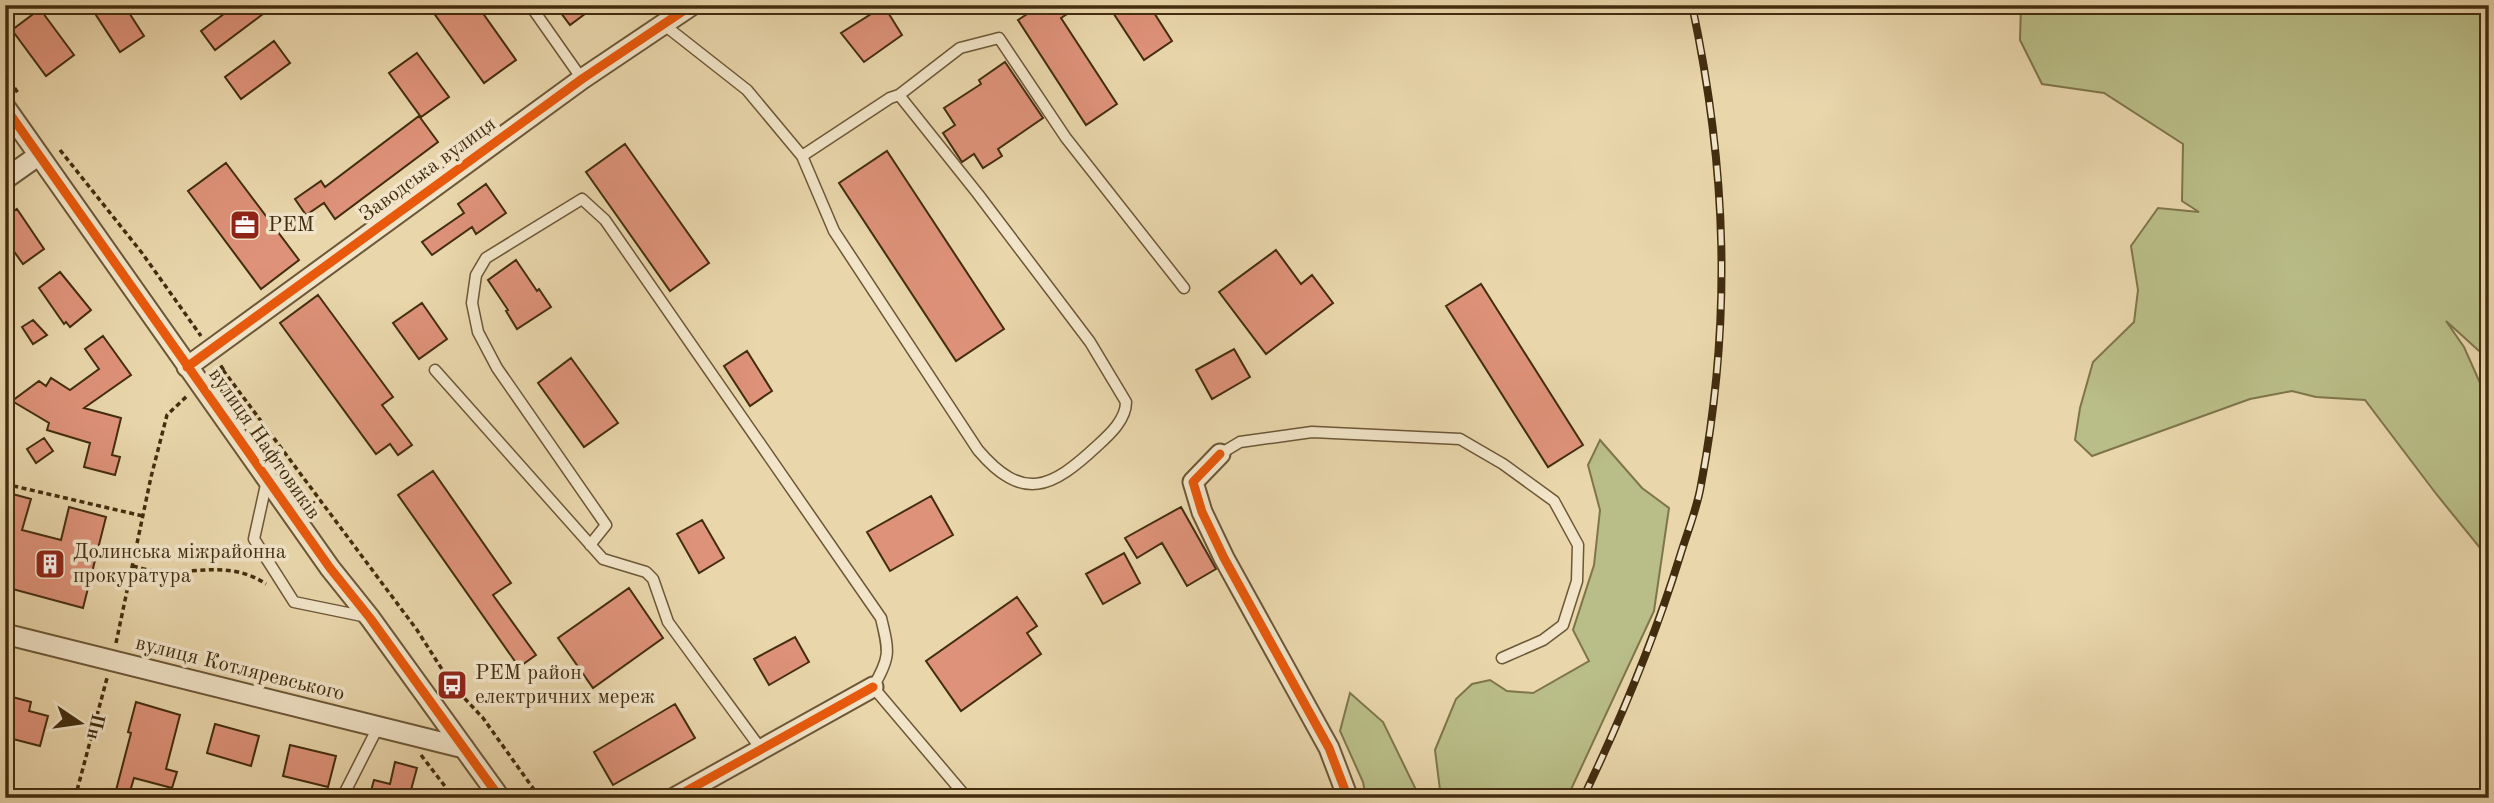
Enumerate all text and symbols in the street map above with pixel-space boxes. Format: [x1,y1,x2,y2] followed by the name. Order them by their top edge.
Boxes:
[356,114,500,226] street label: Заводська вулиця
[228,208,262,242] office icon: РЕМ
[268,215,314,236] place label: РЕМ
[204,365,324,523] street label: вулиця Нафтовиків
[73,542,286,587] place label: Долинська міжрайонна прокуратура
[33,547,67,581] building icon: Долинська міжрайонна прокуратура
[133,633,347,705] street label: вулиця Котляревського
[475,663,655,708] place label: РЕМ район електричних мереж
[435,668,469,702] bus stop icon: РЕМ район електричних мереж
[46,688,116,758] north arrow
[82,711,106,741] text: Пн

